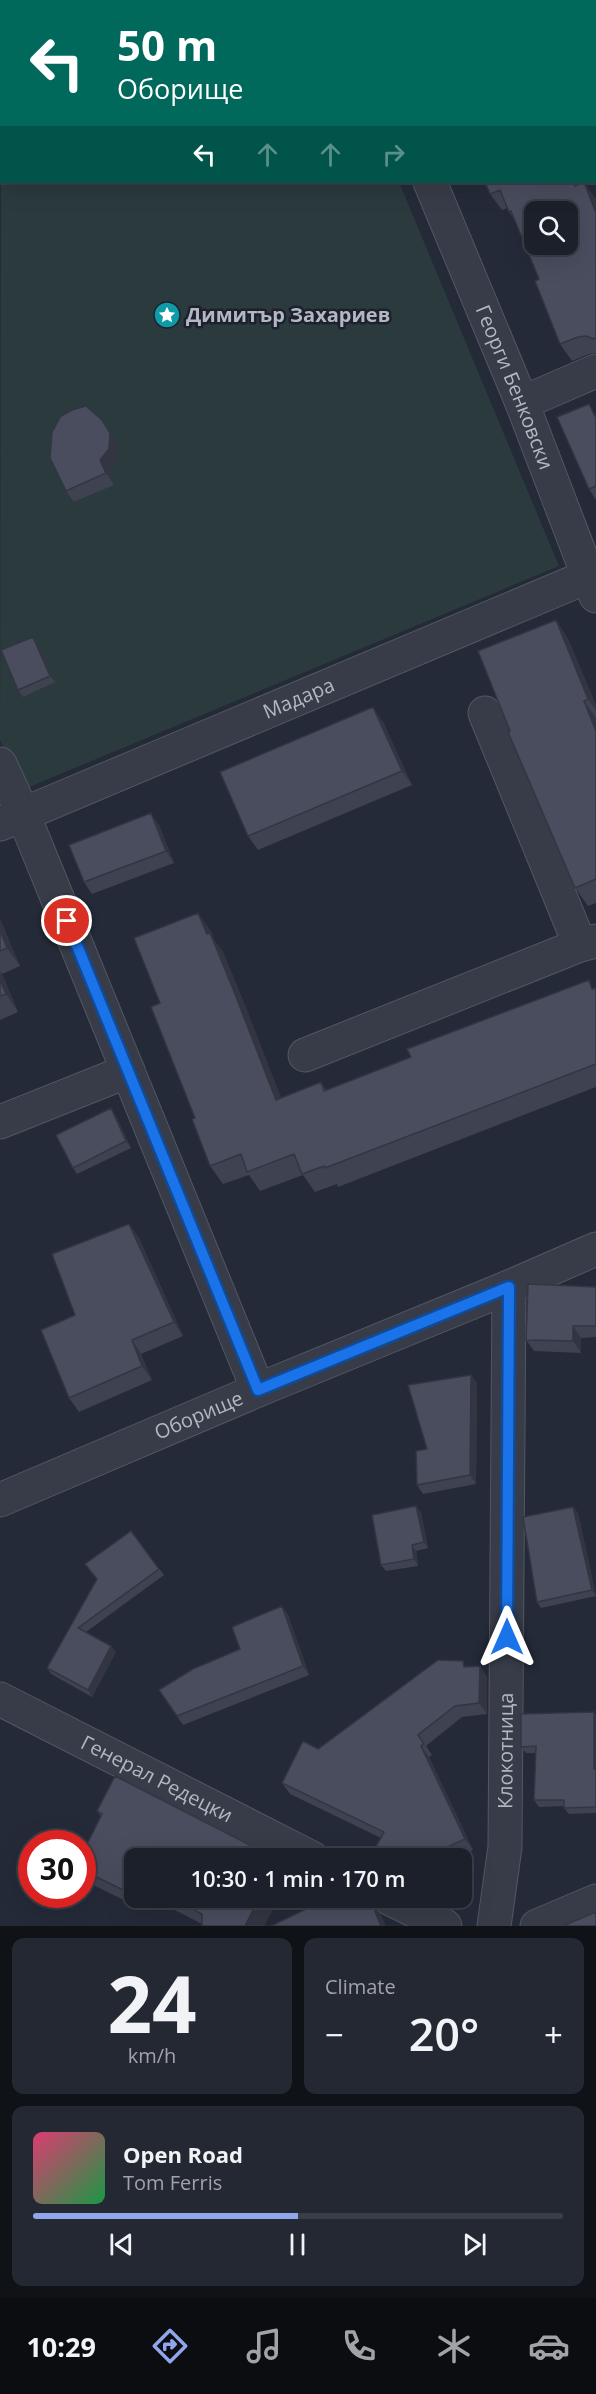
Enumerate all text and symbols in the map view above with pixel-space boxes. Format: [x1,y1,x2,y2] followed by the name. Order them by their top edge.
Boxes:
[117,16,217,73] text: 50 m
[18,24,96,102] icon: left
[117,70,243,107] text: Оборище
[188,138,221,171] icon: left
[251,138,284,171] icon: ahead
[314,138,347,171] icon: ahead
[377,138,410,171] icon: right
[524,201,578,255] map controls
[524,201,578,255] button: search
[152,300,182,330] place icon: Димитър Захариев
[186,301,390,328] place label: Димитър Захариев
[470,301,560,473] street label: Георги Бенковски
[259,671,338,725] street label: Мадара
[41,895,92,946] pin
[50,904,83,937] icon: arrive
[150,1384,247,1446] street label: Оборище
[475,1605,539,1669] position arrow
[491,1692,519,1809] street label: Клокотница
[76,1728,238,1828] street label: Генерал Редецки
[18,1830,96,1908] speed limit sign: 30
[190,1863,406,1893] text: 10:30 · 1 min · 170 m
[107,1950,197,2056] text: 24
[325,1973,396,2000] text: Climate
[409,2003,479,2064] text: 20°
[325,2012,344,2057] text: −
[544,2012,563,2057] text: +
[128,2042,176,2069] text: km/h
[123,2139,243,2169] text: Open Road
[123,2169,222,2196] text: Tom Ferris
[105,2228,138,2261] icon: previous
[281,2228,314,2261] icon: pause
[458,2228,491,2261] icon: next
[149,2325,191,2367] icon: directions
[243,2325,285,2367] icon: music
[338,2325,380,2367] icon: phone
[433,2325,475,2367] icon: climate
[528,2325,570,2367] icon: car
[26,2328,96,2365] text: 10:29

